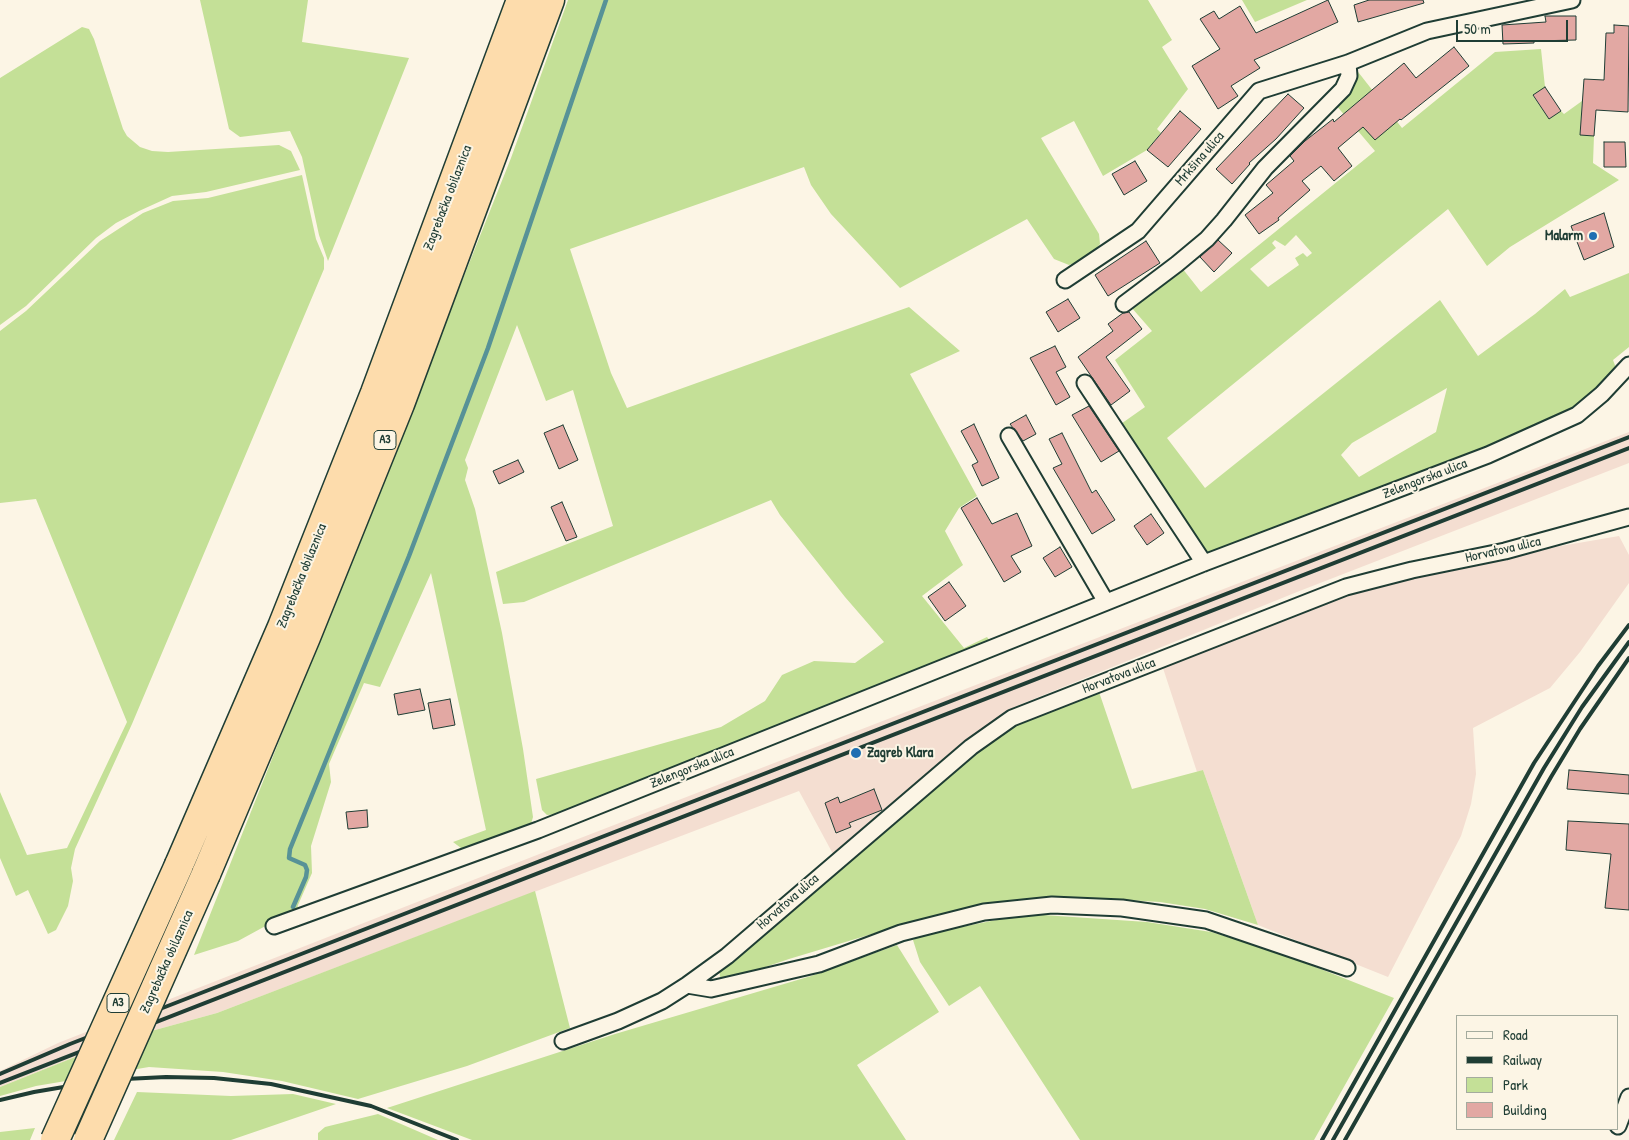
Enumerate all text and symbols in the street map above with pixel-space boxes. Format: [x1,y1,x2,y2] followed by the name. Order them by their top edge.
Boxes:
[1459,10,1572,42] scale bar
[1464,18,1491,39] text: 50 m
[1172,128,1228,190] street label: Mrkšina ulica
[420,143,476,253] street label: Zagrebačka obilaznica
[1545,228,1583,244] place label: Malarm
[1587,230,1599,242] marker: Malarm
[374,430,396,450] road number: A3
[1381,455,1469,503] street label: Zelengorska ulica
[273,521,331,631] street label: Zagrebačka obilaznica
[1464,533,1542,567] street label: Horvatova ulica
[1080,654,1158,698] street label: Horvatova ulica
[648,744,736,792] street label: Zelengorska ulica
[867,745,933,761] place label: Zagreb Klara
[849,746,863,760] marker: Zagreb Klara
[754,870,822,934] street label: Horvatova ulica
[137,908,197,1016] street label: Zagrebačka obilaznica
[107,994,129,1012] road number: A3
[1456,1015,1619,1130] legend
[1503,1024,1528,1045] text: Road
[1503,1049,1542,1070] text: Railway
[1503,1074,1528,1095] text: Park
[1503,1099,1547,1120] text: Building

